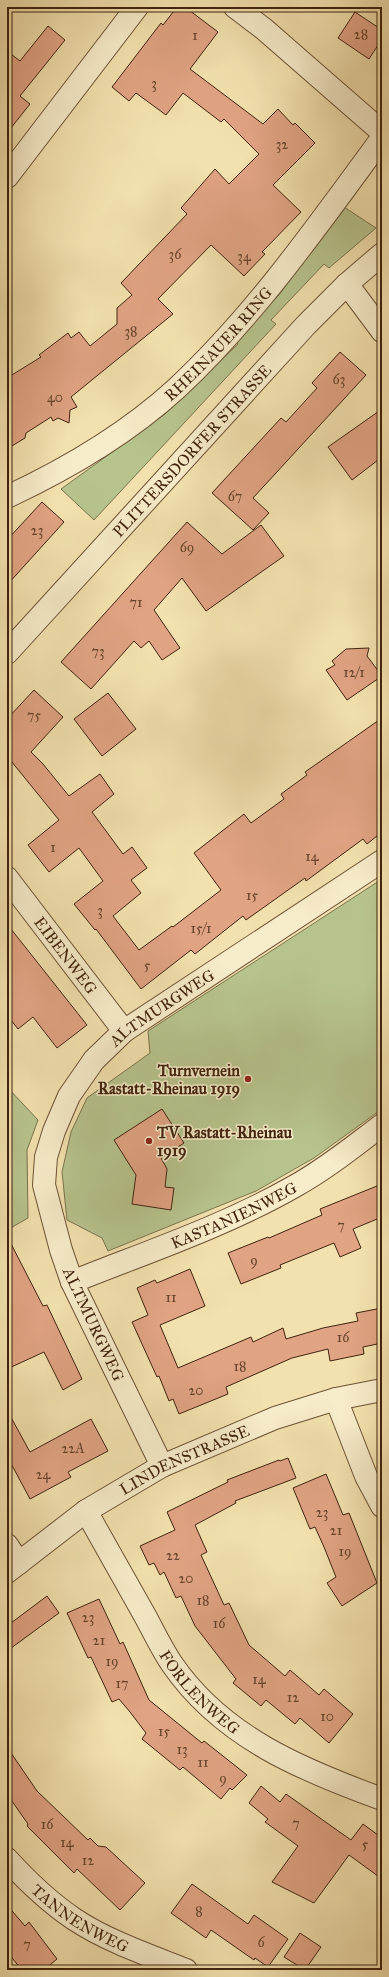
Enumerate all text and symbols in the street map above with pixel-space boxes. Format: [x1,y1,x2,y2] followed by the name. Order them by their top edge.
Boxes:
[354,26,368,43] house number: 28
[192,27,198,44] house number: 1
[151,75,157,92] house number: 3
[276,136,288,153] house number: 32
[169,246,182,263] house number: 36
[237,248,252,265] house number: 34
[160,283,276,405] street label: RHEINAUER RING
[124,323,138,340] house number: 38
[109,361,275,541] street label: PLITTERSDORFER STRASSE
[333,371,345,388] house number: 63
[47,389,63,406] house number: 40
[228,488,242,505] house number: 67
[31,522,43,539] house number: 23
[180,539,194,556] house number: 69
[129,594,143,611] house number: 71
[91,643,105,660] house number: 73
[343,664,365,681] house number: 12/1
[27,707,41,724] house number: 75
[50,839,56,856] house number: 1
[305,848,320,865] house number: 14
[246,887,258,904] house number: 15
[97,902,103,919] house number: 3
[30,913,101,998] street label: EIBENWEG
[190,920,212,937] house number: 15/1
[144,957,151,974] house number: 5
[105,965,218,1051] street label: ALTMURGWEG
[98,1061,240,1099] place label: Turnvernein Rastatt-Rheinau 1919
[243,1074,253,1084] marker: Turnvernein Rastatt-Rheinau 1919
[156,1123,292,1161] place label: TV Rastatt-Rheinau 1919
[144,1136,154,1146] marker: TV Rastatt-Rheinau 1919
[168,1178,300,1253] street label: KASTANIENWEG
[337,1217,345,1234] house number: 7
[250,1252,258,1269] house number: 9
[58,1263,128,1384] street label: ALTMURGWEG
[165,1289,177,1306] house number: 11
[337,1329,350,1346] house number: 16
[234,1358,246,1375] house number: 18
[188,1382,204,1399] house number: 20
[116,1421,252,1499] street label: LINDENSTRASSE
[61,1440,85,1457] house number: 22A
[36,1466,52,1483] house number: 24
[316,1504,328,1521] house number: 23
[330,1522,343,1539] house number: 21
[339,1543,351,1560] house number: 19
[166,1547,180,1564] house number: 22
[178,1570,194,1587] house number: 20
[197,1592,209,1609] house number: 18
[82,1609,94,1626] house number: 23
[213,1615,226,1632] house number: 16
[93,1632,106,1649] house number: 21
[155,1647,244,1738] street label: FORLENWEG
[106,1653,118,1670] house number: 19
[252,1671,267,1688] house number: 14
[115,1675,129,1692] house number: 17
[287,1689,299,1706] house number: 12
[320,1708,334,1725] house number: 10
[158,1723,170,1740] house number: 15
[176,1741,188,1758] house number: 13
[197,1754,209,1771] house number: 11
[219,1770,227,1787] house number: 9
[292,1815,300,1832] house number: 7
[41,1816,54,1833] house number: 16
[60,1834,75,1851] house number: 14
[362,1836,369,1853] house number: 5
[82,1852,94,1869] house number: 12
[28,1880,132,1956] street label: TANNENWEG
[195,1903,203,1920] house number: 8
[257,1934,265,1951] house number: 6
[23,1936,31,1953] house number: 7

